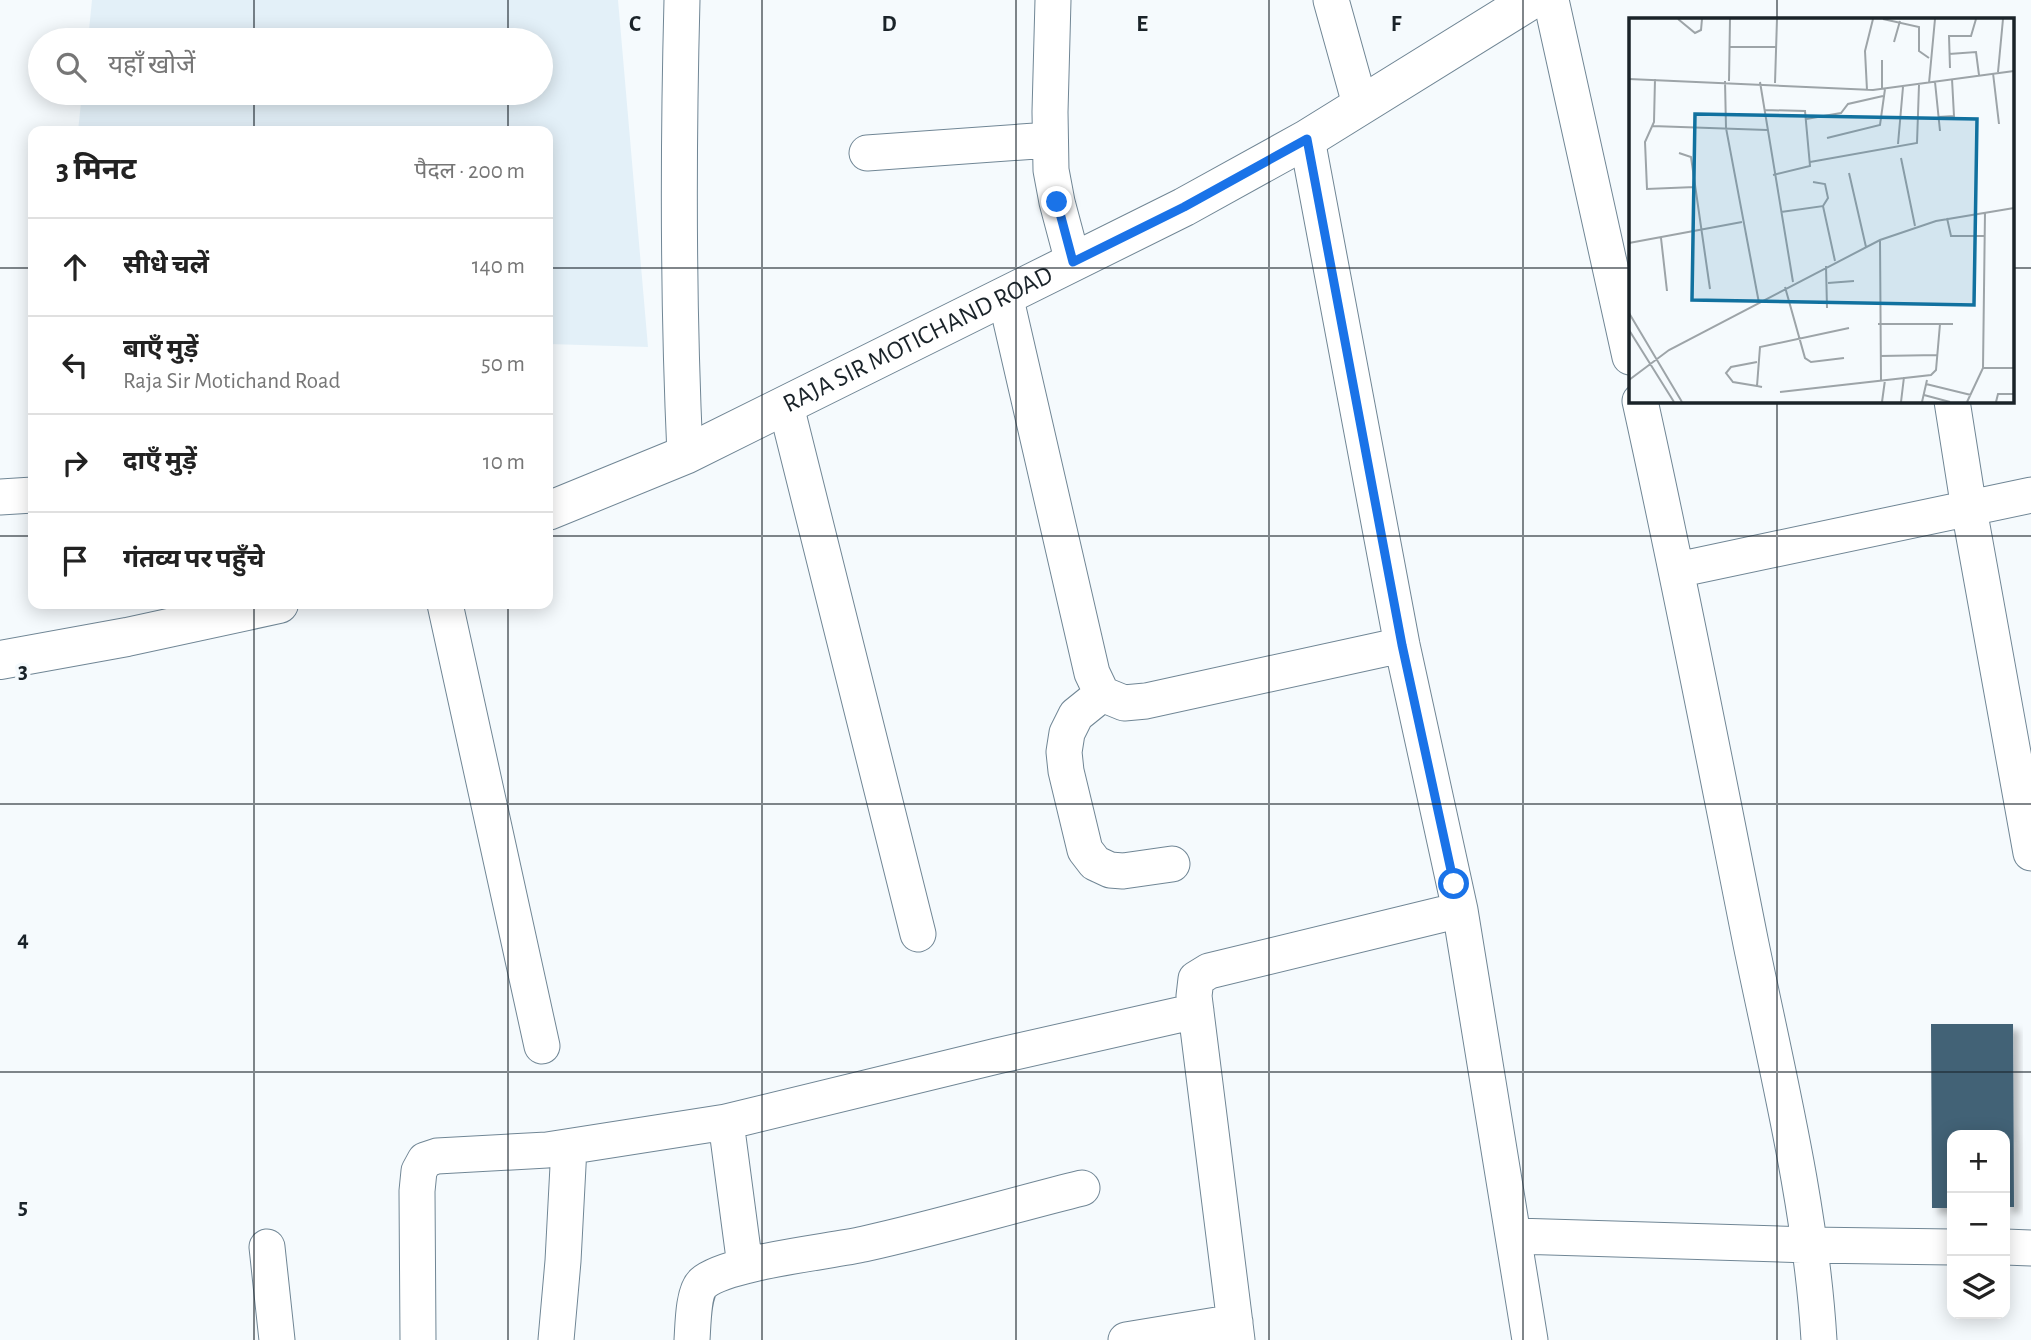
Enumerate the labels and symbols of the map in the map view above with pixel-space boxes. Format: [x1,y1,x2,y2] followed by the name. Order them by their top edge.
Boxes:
[629,13,641,36] text: C
[881,13,897,36] text: D
[1136,13,1148,36] text: E
[1391,13,1402,36] text: F
[1629,18,2014,402] inset map
[1041,186,1072,217] route end
[779,261,1057,417] street label: RAJA SIR MOTICHAND ROAD
[18,660,28,683] text: 3
[1438,868,1469,899] route start
[17,928,29,951] text: 4
[18,1196,28,1219] text: 5

